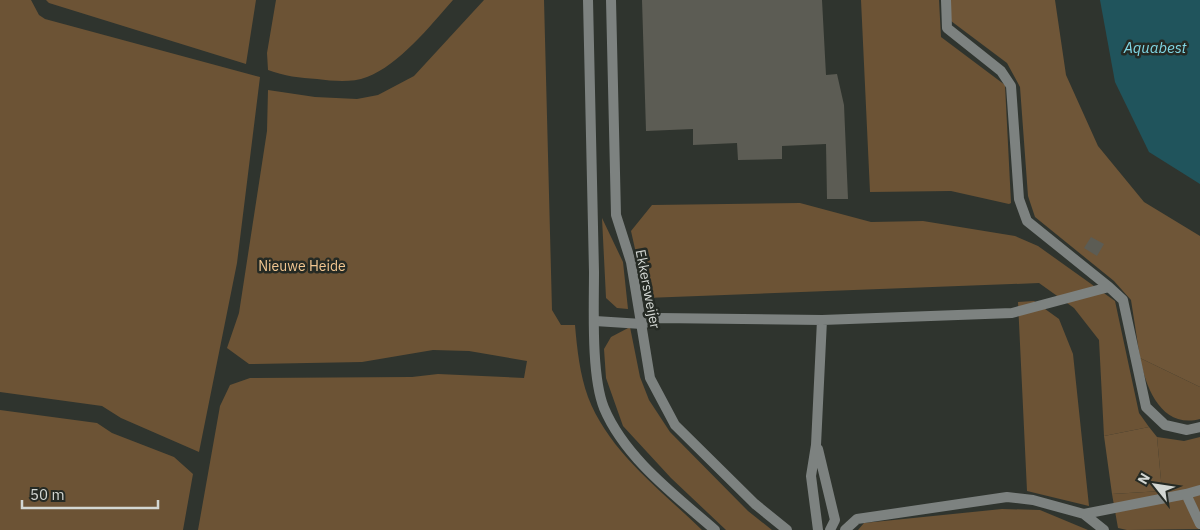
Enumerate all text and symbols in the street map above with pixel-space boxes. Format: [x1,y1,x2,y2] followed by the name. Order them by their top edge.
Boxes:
[1123,38,1188,57] water label: Aquabest
[631,248,665,330] street label: Ekkersweijer
[258,257,346,275] park label: Nieuwe Heide
[1130,460,1180,510] north arrow
[1133,470,1154,487] text: N
[22,478,159,510] scale bar
[30,485,65,504] text: 50 m

